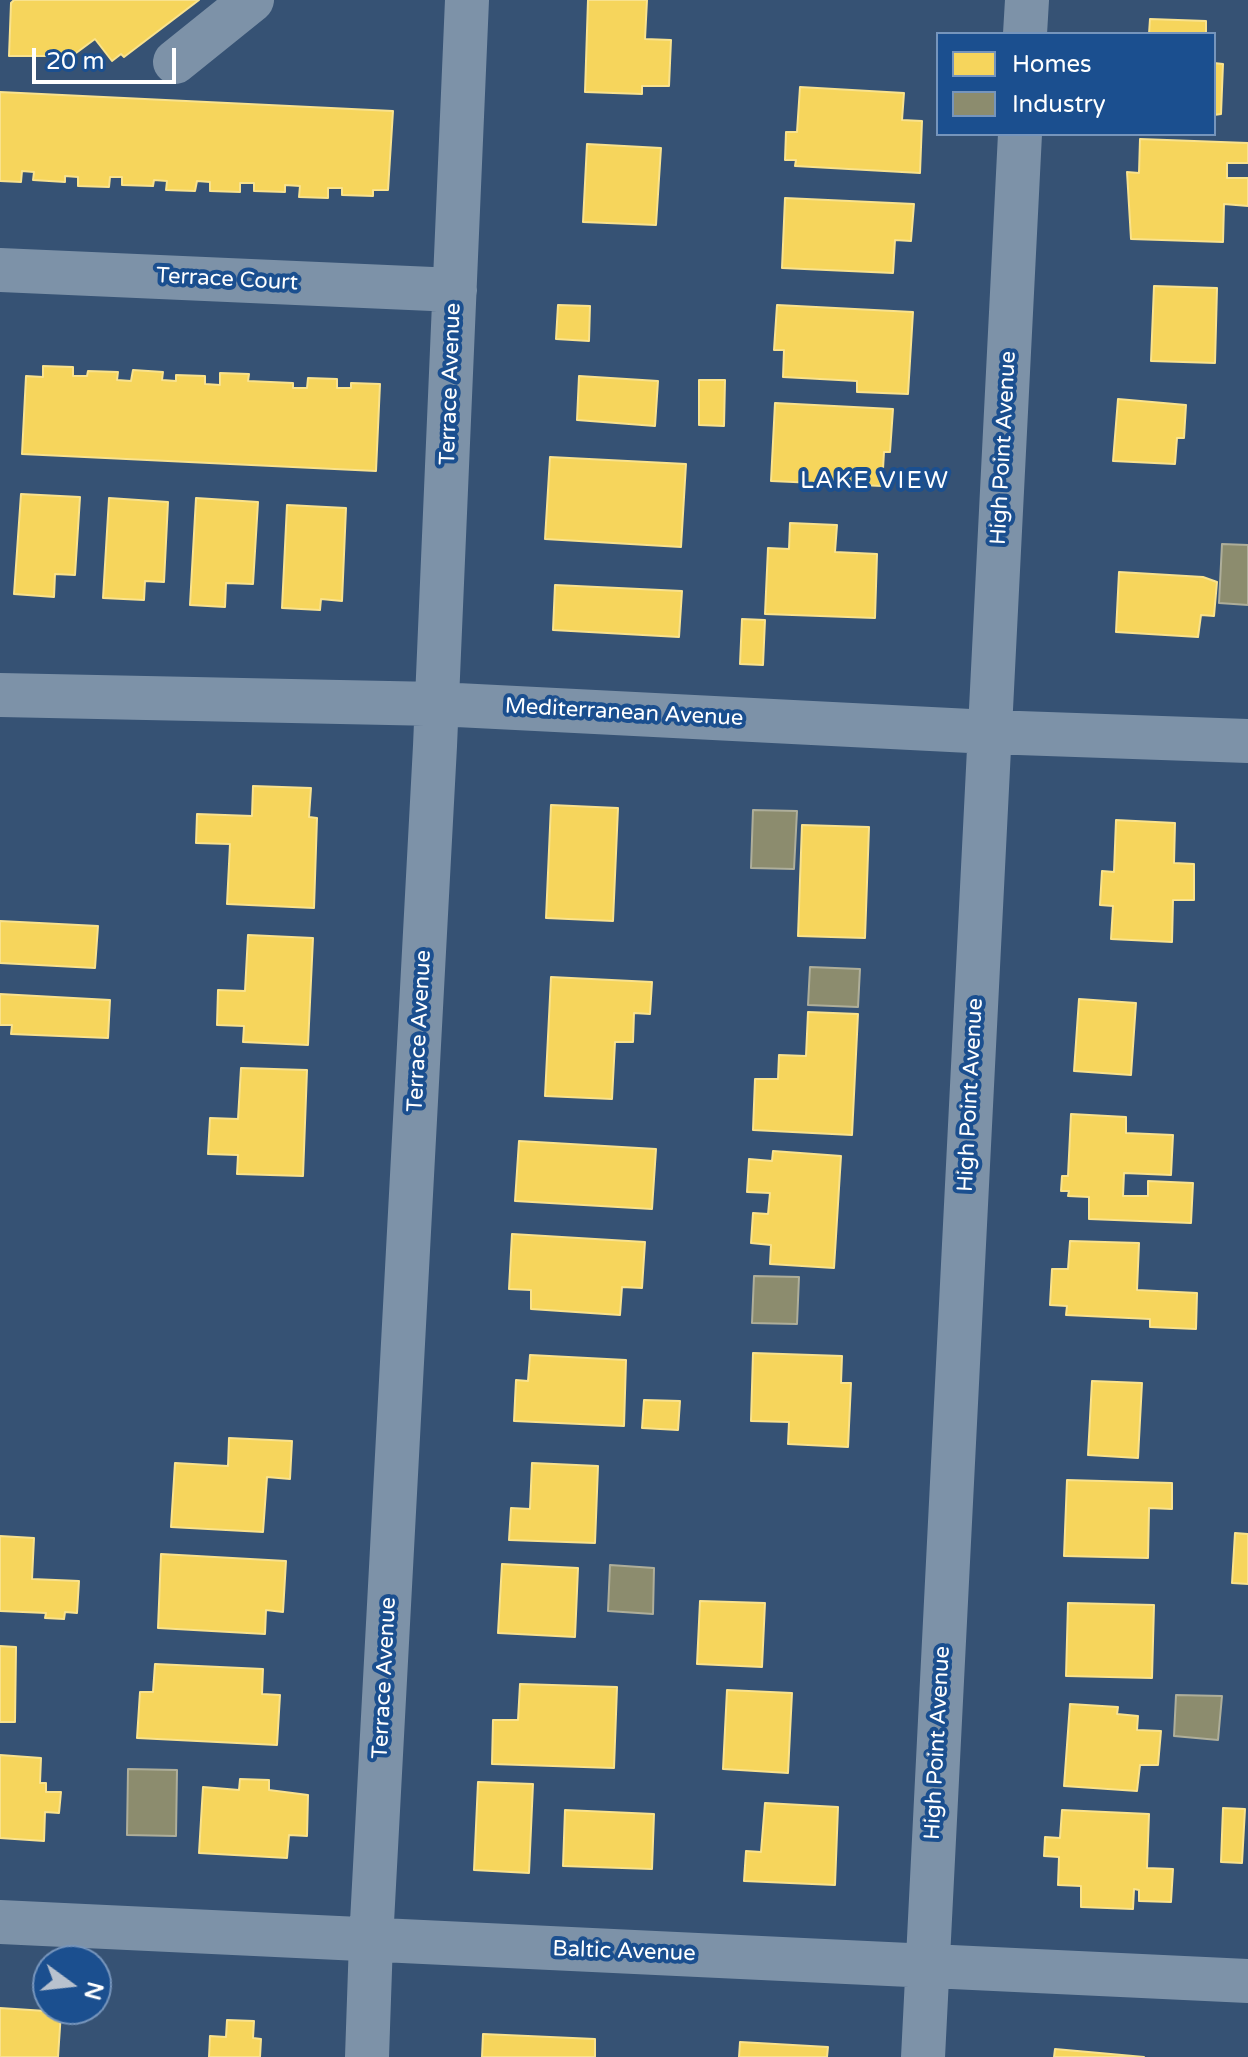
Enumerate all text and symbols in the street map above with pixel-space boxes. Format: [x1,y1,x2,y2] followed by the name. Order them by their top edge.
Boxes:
[36,32,180,82] scale bar
[936,32,1216,136] legend
[46,47,104,76] text: 20 m
[1012,50,1092,79] text: Homes
[1012,90,1106,119] text: Industry
[155,263,299,297] street label: Terrace Court
[435,302,467,466] street label: Terrace Avenue
[986,350,1022,546] street label: High Point Avenue
[800,468,950,496] district label: LAKE VIEW
[504,694,744,732] street label: Mediterranean Avenue
[403,949,437,1113] street label: Terrace Avenue
[953,997,989,1193] street label: High Point Avenue
[368,1596,402,1760] street label: Terrace Avenue
[920,1645,956,1841] street label: High Point Avenue
[552,1936,696,1968] street label: Baltic Avenue
[32,1945,112,2025] north arrow
[78,1979,108,2003] text: N

